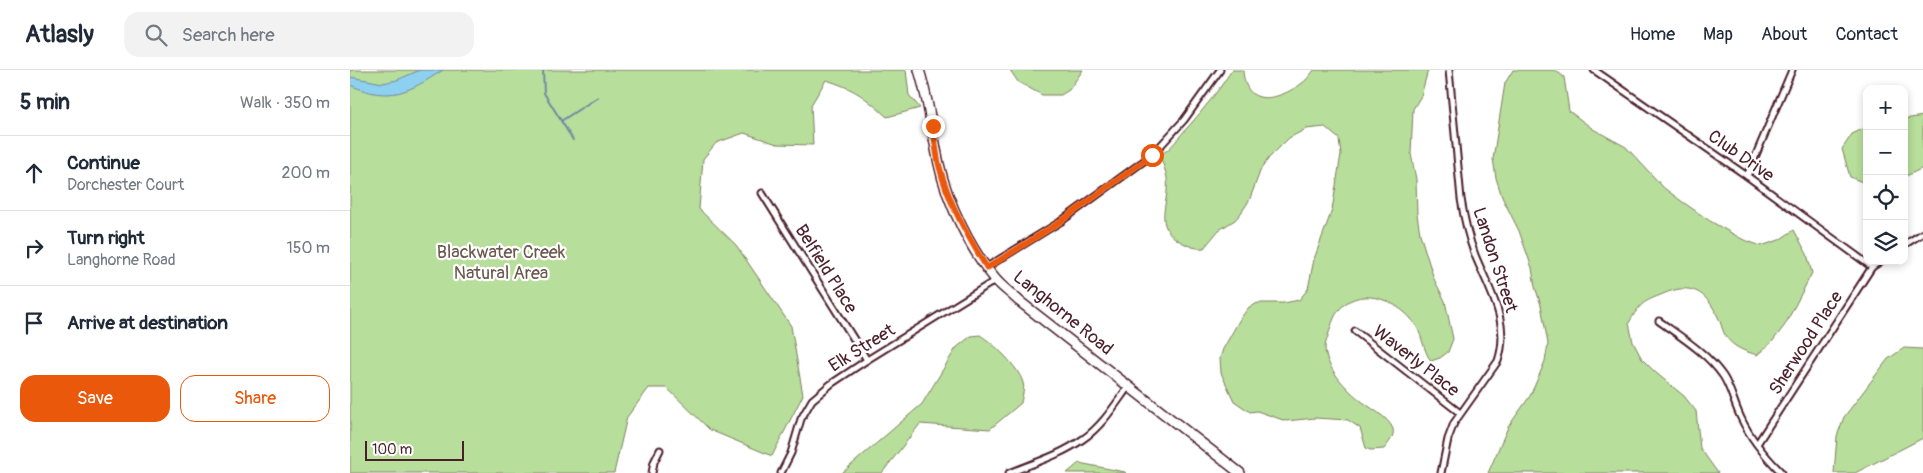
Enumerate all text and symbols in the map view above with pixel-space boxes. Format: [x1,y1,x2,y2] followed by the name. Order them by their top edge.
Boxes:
[124,12,474,57] search box
[25,20,94,49] text: Atlasly
[142,21,170,49] icon: search
[182,23,275,47] text: Search here
[1630,23,1675,46] text: Home
[1703,23,1733,46] text: Map
[1761,23,1807,46] text: About
[1835,23,1898,46] text: Contact
[1863,85,1908,265] map controls
[1863,85,1908,130] button: +
[20,89,70,116] text: 5 min
[240,93,330,113] text: Walk · 350 m
[922,115,945,138] route end
[1703,125,1779,187] street label: Club Drive
[1863,130,1908,175] button: −
[1141,144,1164,167] route start
[67,151,140,175] text: Continue
[20,159,48,187] icon: ahead
[282,163,330,183] text: 200 m
[67,175,184,195] text: Dorchester Court
[1863,175,1908,220] button: locate
[1467,205,1523,316] street label: Landon Street
[790,220,862,318] street label: Belfield Place
[1863,220,1908,265] button: layers
[67,226,145,250] text: Turn right
[20,234,48,262] icon: right
[286,238,330,258] text: 150 m
[437,241,566,285] park label: Blackwater Creek Natural Area
[67,250,176,270] text: Langhorne Road
[1008,266,1118,360] street label: Langhorne Road
[1764,287,1848,399] street label: Sherwood Place
[20,309,48,337] icon: arrive
[67,311,228,335] text: Arrive at destination
[825,318,900,377] street label: Elk Street
[1368,320,1464,402] street label: Waverly Place
[20,375,170,422] button: Save
[180,375,330,422] button: Share
[365,438,464,461] scale bar
[372,441,412,458] text: 100 m

